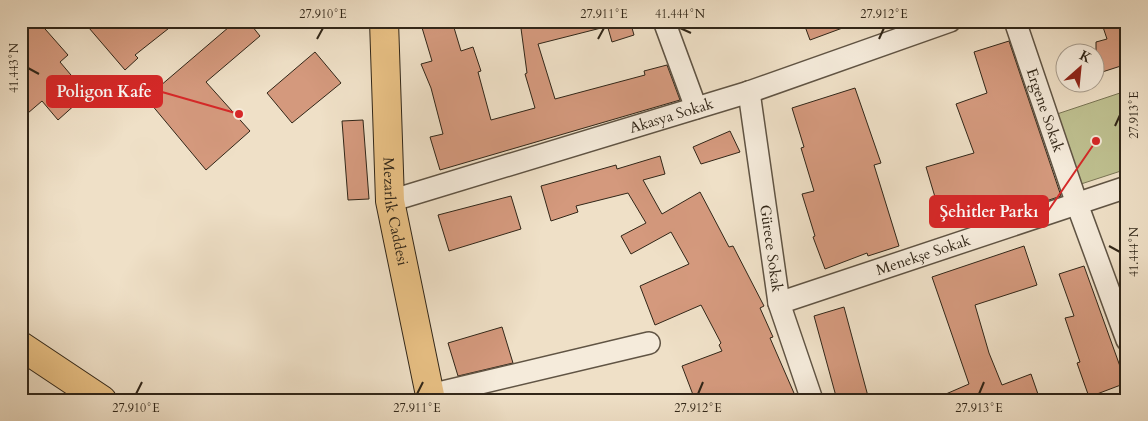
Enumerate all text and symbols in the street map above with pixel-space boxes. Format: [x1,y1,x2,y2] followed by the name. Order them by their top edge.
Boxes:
[299,6,347,22] text: 27.910°E
[580,6,628,22] text: 27.911°E
[655,6,706,22] text: 41.444°N
[860,6,908,22] text: 27.912°E
[6,42,22,93] text: 41.443°N
[1056,42,1106,92] north arrow
[1076,46,1096,68] text: K
[1022,65,1069,155] street label: Ergene Sokak
[47,76,162,107] callout: Poligon Kafe
[56,81,152,103] text: Poligon Kafe
[1126,91,1142,139] text: 27.913°E
[627,93,716,138] street label: Akasya Sokak
[379,157,413,267] street label: Mezarlık Caddesi
[930,196,1048,227] callout: Şehitler Parkı
[940,201,1038,223] text: Şehitler Parkı
[755,203,787,294] street label: Gürece Sokak
[1126,226,1142,277] text: 41.444°N
[873,230,973,280] street label: Menekşe Sokak
[112,400,160,416] text: 27.910°E
[393,400,441,416] text: 27.911°E
[674,400,722,416] text: 27.912°E
[955,400,1003,416] text: 27.913°E

